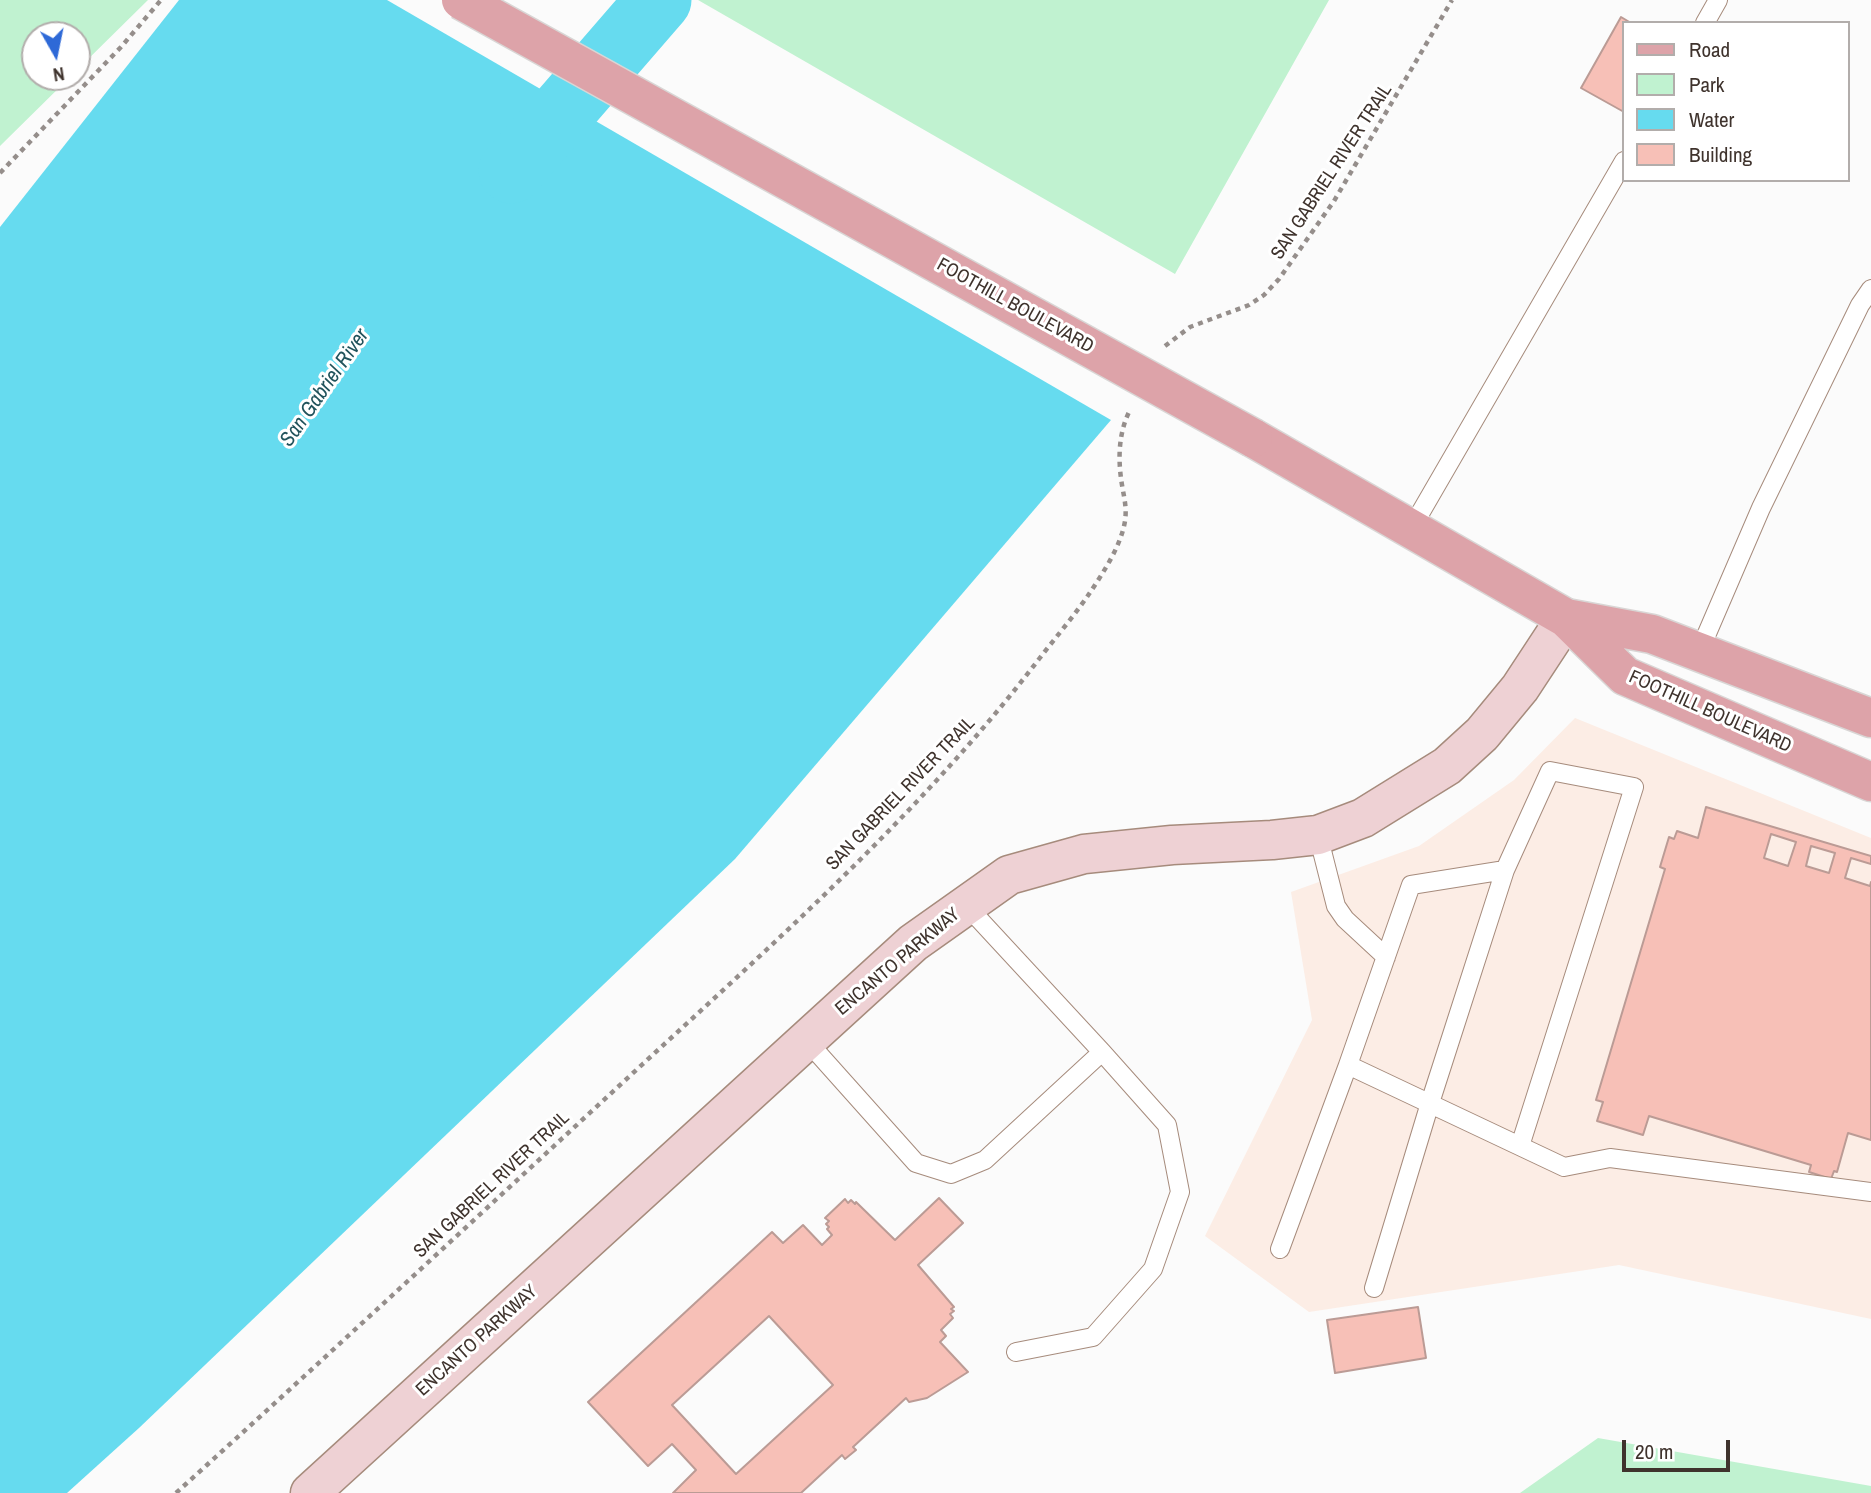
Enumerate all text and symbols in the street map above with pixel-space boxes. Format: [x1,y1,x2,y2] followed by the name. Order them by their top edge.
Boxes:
[21,21,91,91] north arrow
[1622,21,1850,182] legend
[1689,35,1730,64] text: Road
[51,61,67,88] text: N
[1689,70,1724,99] text: Park
[1267,80,1397,264] street label: SAN GABRIEL RIVER TRAIL
[1689,105,1734,134] text: Water
[1689,140,1752,169] text: Building
[933,253,1097,359] street label: FOOTHILL BOULEVARD
[275,324,375,452] water label: San Gabriel River
[1625,666,1795,758] street label: FOOTHILL BOULEVARD
[822,713,980,875] street label: SAN GABRIEL RIVER TRAIL
[831,903,965,1021] street label: ENCANTO PARKWAY
[410,1107,574,1263] street label: SAN GABRIEL RIVER TRAIL
[412,1281,542,1401] street label: ENCANTO PARKWAY
[1626,1426,1734,1470] scale bar
[1635,1437,1673,1466] text: 20 m

